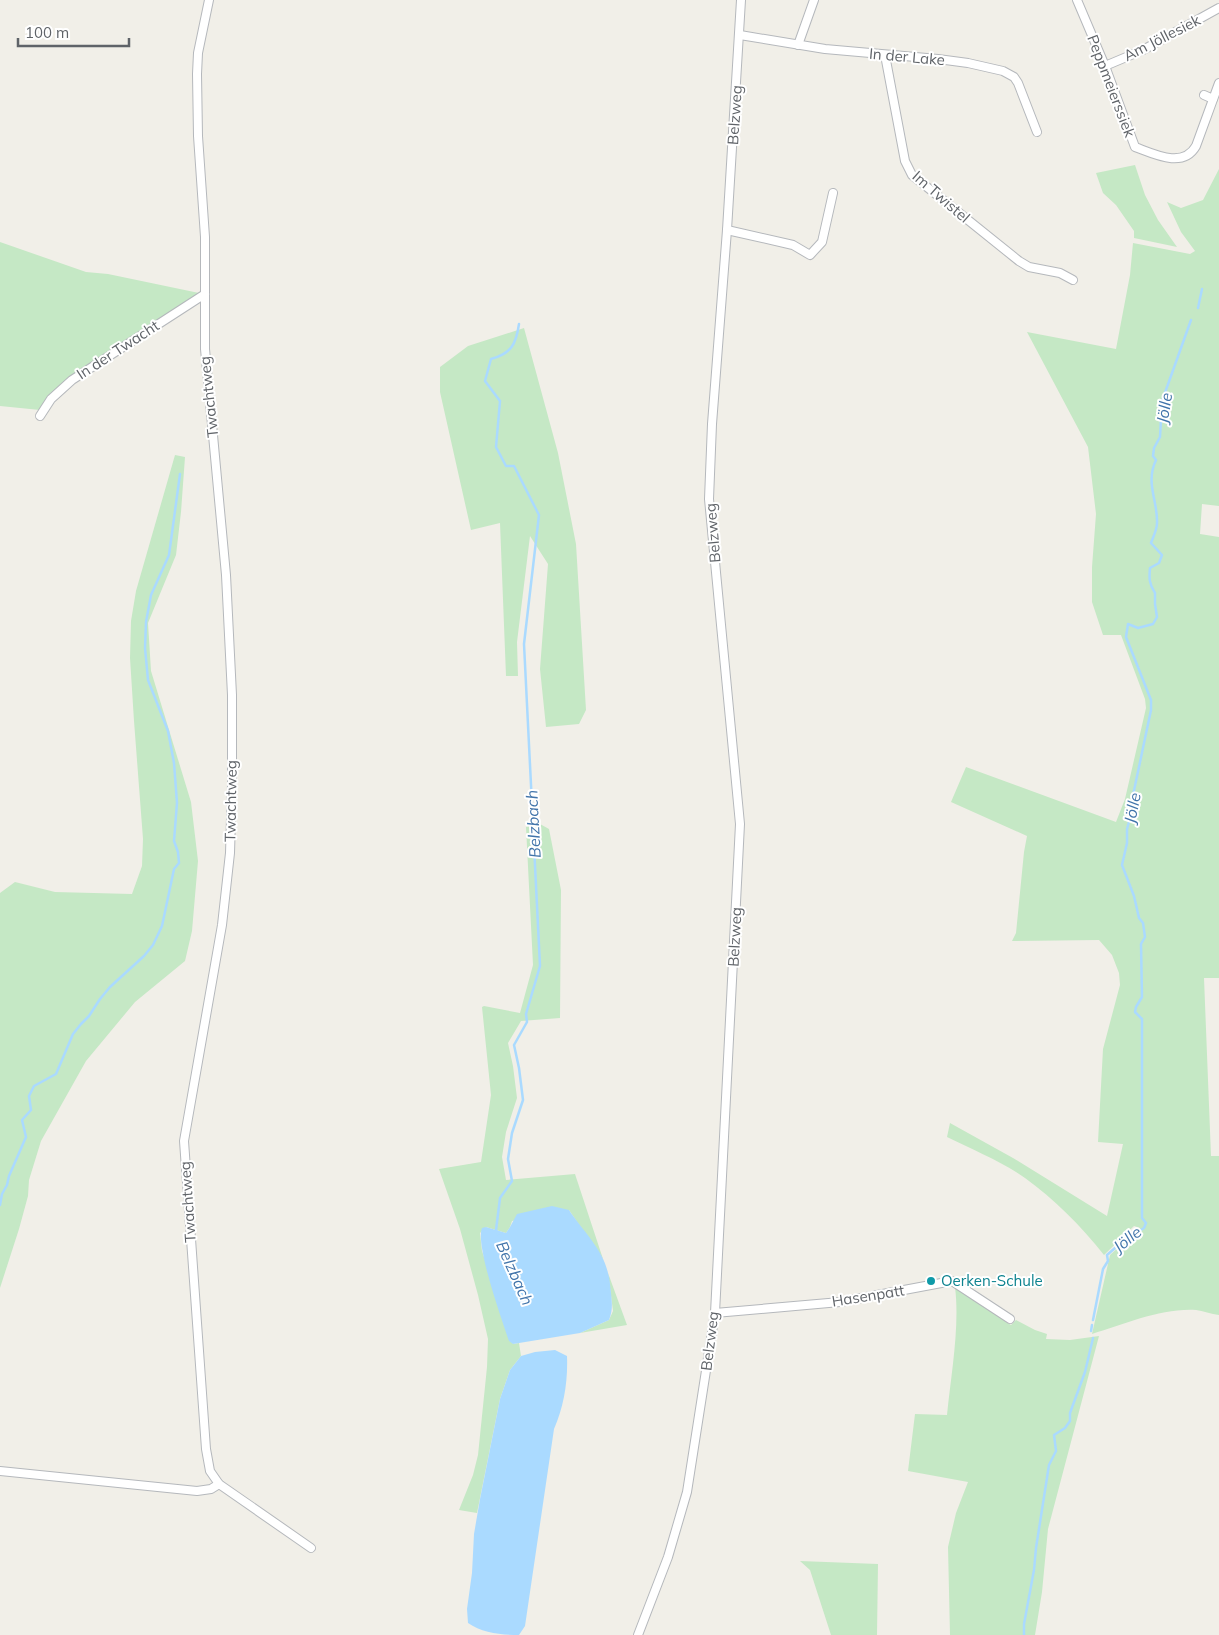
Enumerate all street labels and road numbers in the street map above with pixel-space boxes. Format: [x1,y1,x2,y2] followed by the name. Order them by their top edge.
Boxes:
[1120,10,1204,65] street label: Am Jöllesiek
[1083,32,1140,140] street label: Peppmeierssiek
[868,44,946,69] street label: In der Lake
[723,85,746,145] street label: Belzweg
[909,167,974,227] street label: Im Twistel
[73,316,163,383] street label: In der Twacht
[195,355,222,439] street label: Twachtweg
[700,502,725,564] street label: Belzweg
[220,760,241,842] street label: Twachtweg
[723,907,746,967] street label: Belzweg
[175,1161,200,1243] street label: Twachtweg
[830,1280,906,1311] street label: Hasenpatt
[696,1310,723,1372] street label: Belzweg

